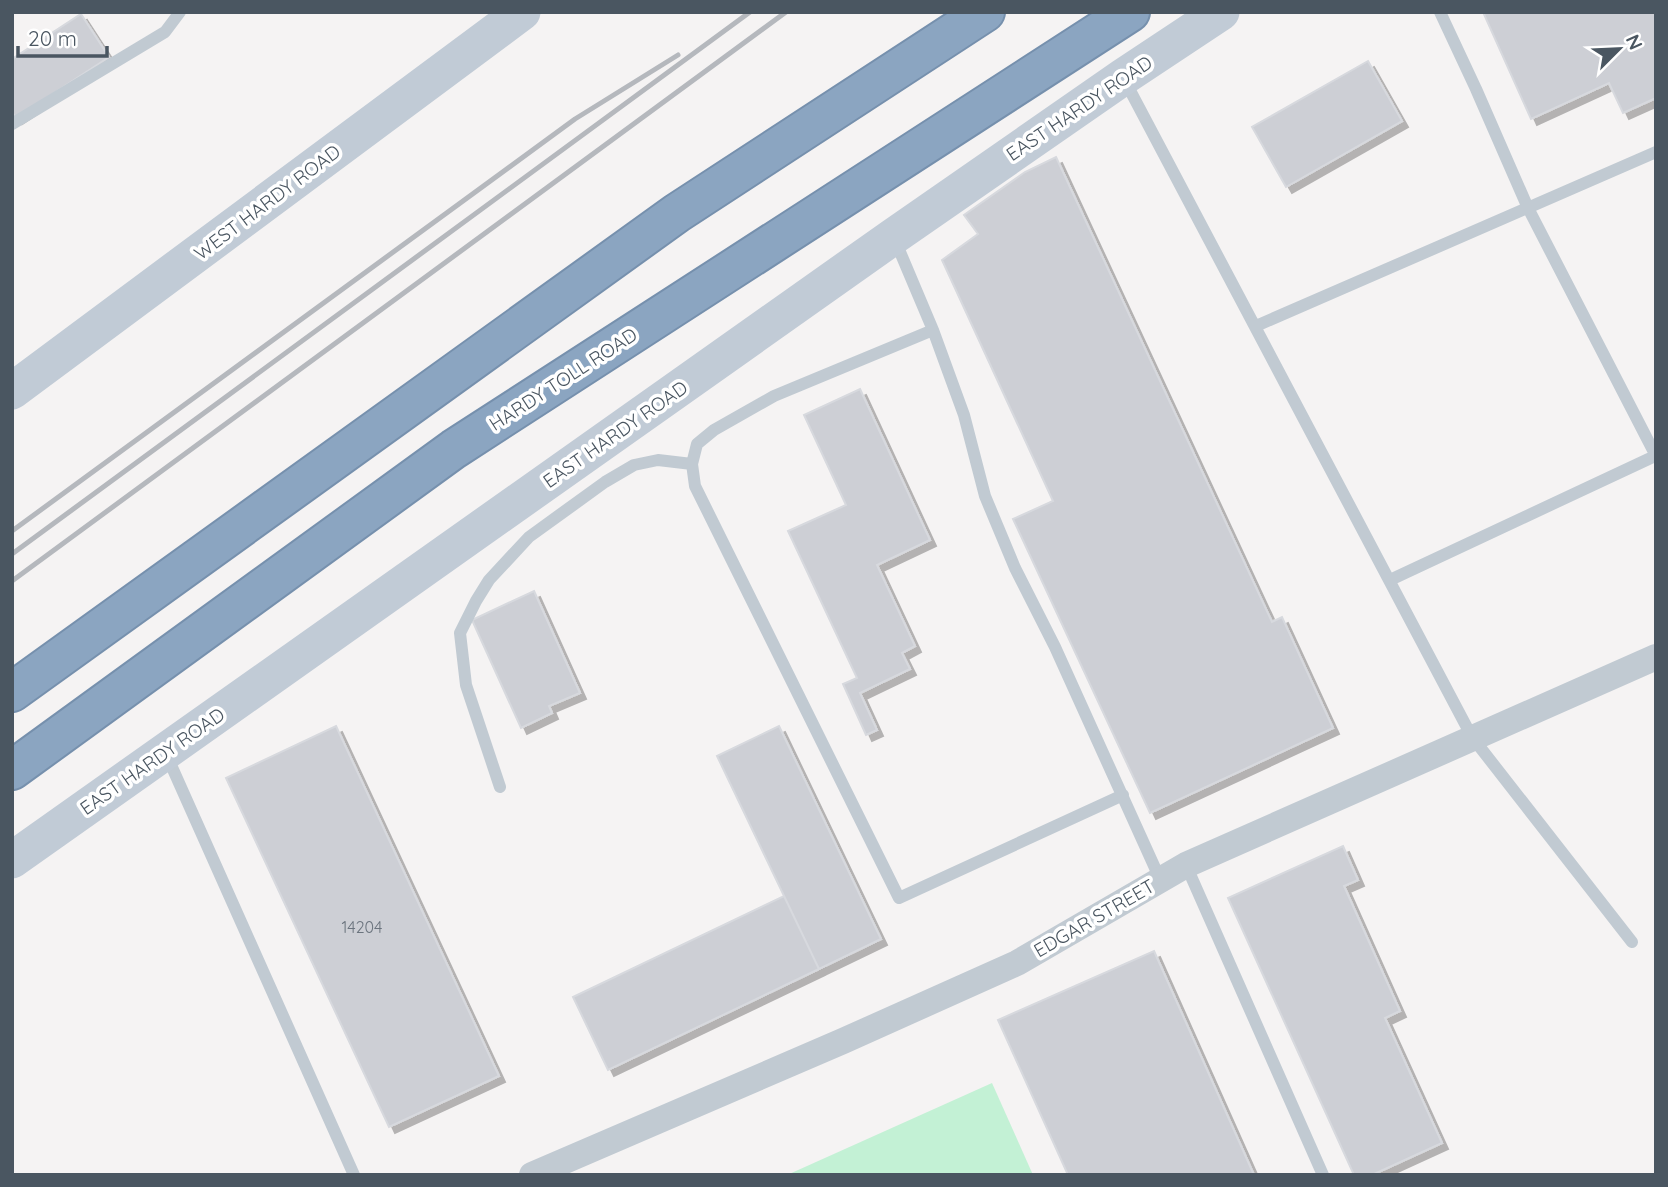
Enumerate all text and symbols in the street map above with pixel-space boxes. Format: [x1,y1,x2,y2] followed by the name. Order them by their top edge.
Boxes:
[18,14,107,58] scale bar
[1584,14,1654,84] north arrow
[28,25,77,51] text: 20 m
[1621,31,1648,53] text: N
[1001,50,1157,166] street label: EAST HARDY ROAD
[189,139,345,265] street label: WEST HARDY ROAD
[484,322,642,436] street label: HARDY TOLL ROAD
[538,375,692,493] street label: EAST HARDY ROAD
[75,702,229,820] street label: EAST HARDY ROAD
[1029,874,1159,962] street label: EDGAR STREET
[342,917,382,937] house number: 14204

